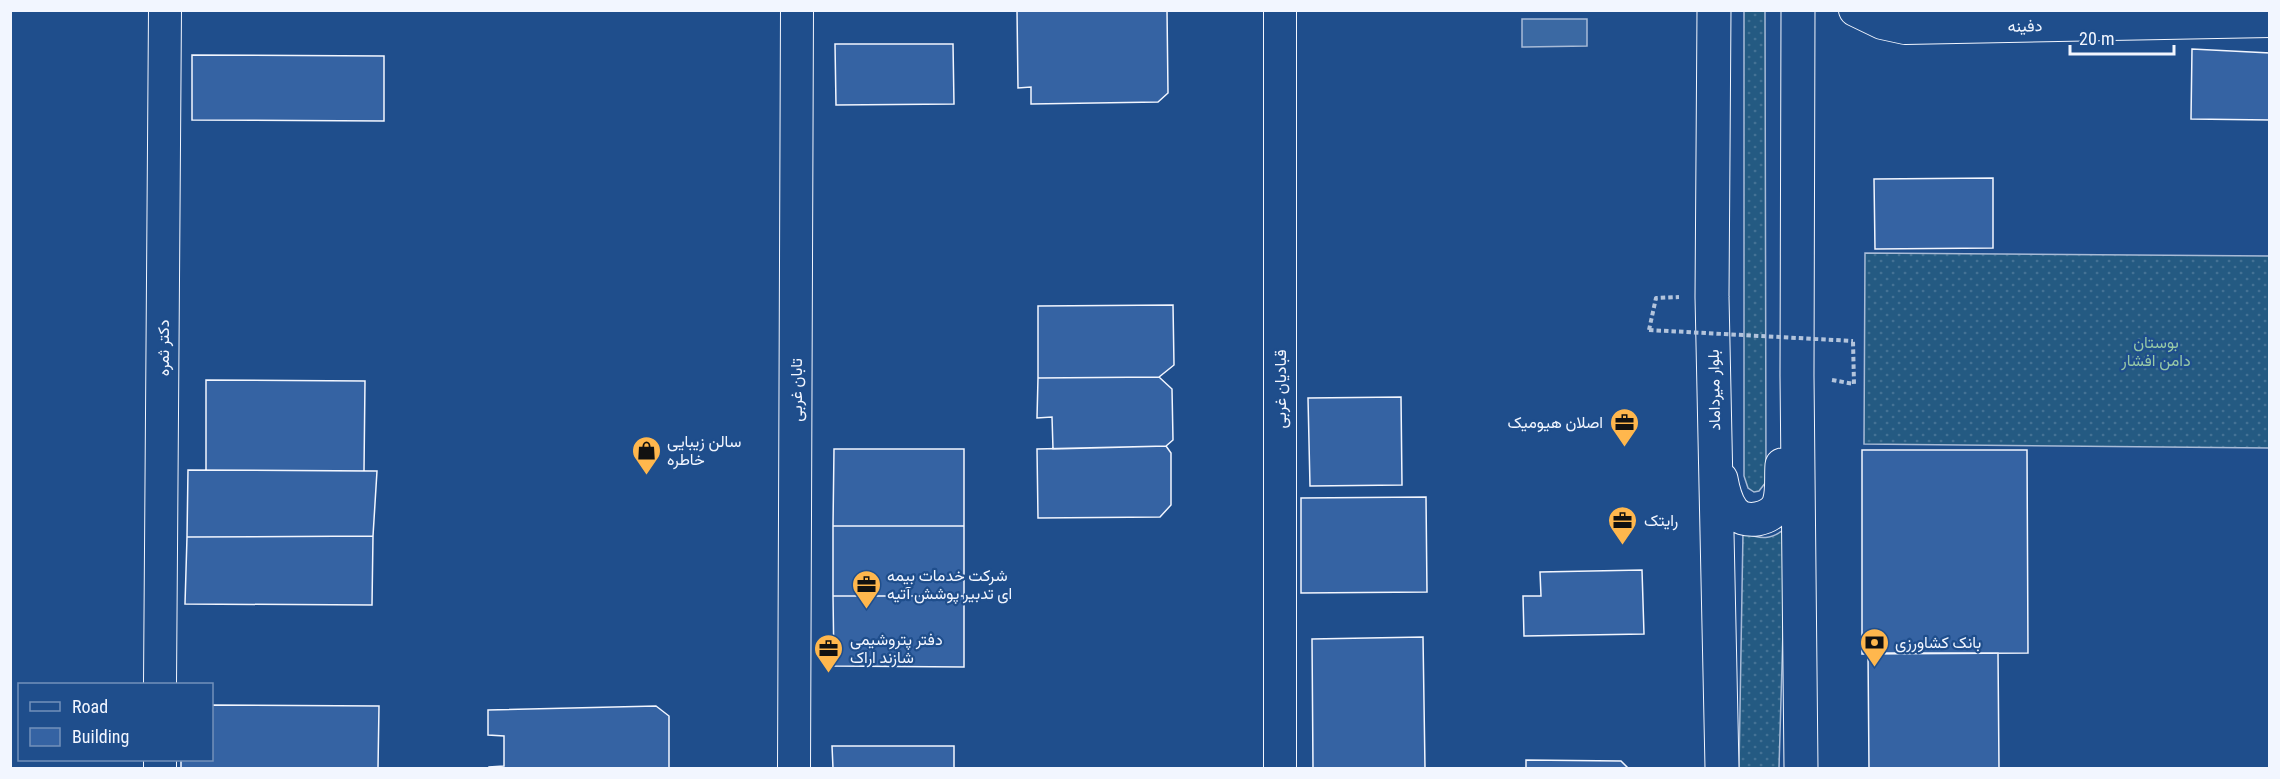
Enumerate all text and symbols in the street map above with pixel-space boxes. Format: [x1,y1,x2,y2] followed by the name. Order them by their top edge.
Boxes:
[2008,16,2042,36] street label: دفینه
[2070,18,2174,56] scale bar
[2079,28,2114,49] text: 20 m
[154,320,174,376] street label: دکتر ثمره
[2120,333,2191,371] park label: بوستان دامن افشار
[1271,349,1291,429] street label: قبادیان غربی
[1704,349,1725,431] street label: بلوار میرداماد
[787,358,807,422] street label: تابان غربی
[1608,406,1640,448] office icon: اصلان هیومیک
[1507,413,1603,433] place label: اصلان هیومیک
[667,432,741,470] place label: سالن زیبایی خاطره
[630,434,662,476] shop icon: سالن زیبایی خاطره
[1607,504,1639,546] office icon: رایتک
[1644,511,1678,531] place label: رایتک
[887,566,1012,605] place label: شرکت خدمات بیمه ای تدبیر پوشش آتیه
[850,568,882,610] office icon: شرکت خدمات بیمه ای تدبیر پوشش آتیه
[1858,626,1890,668] bank icon: بانک کشاورزی
[850,630,943,668] place label: دفتر پتروشیمی شازند اراک
[813,632,845,674] office icon: دفتر پتروشیمی شازند اراک
[1895,633,1981,653] place label: بانک کشاورزی
[18,683,213,761] legend
[72,696,108,717] text: Road
[72,726,129,747] text: Building

